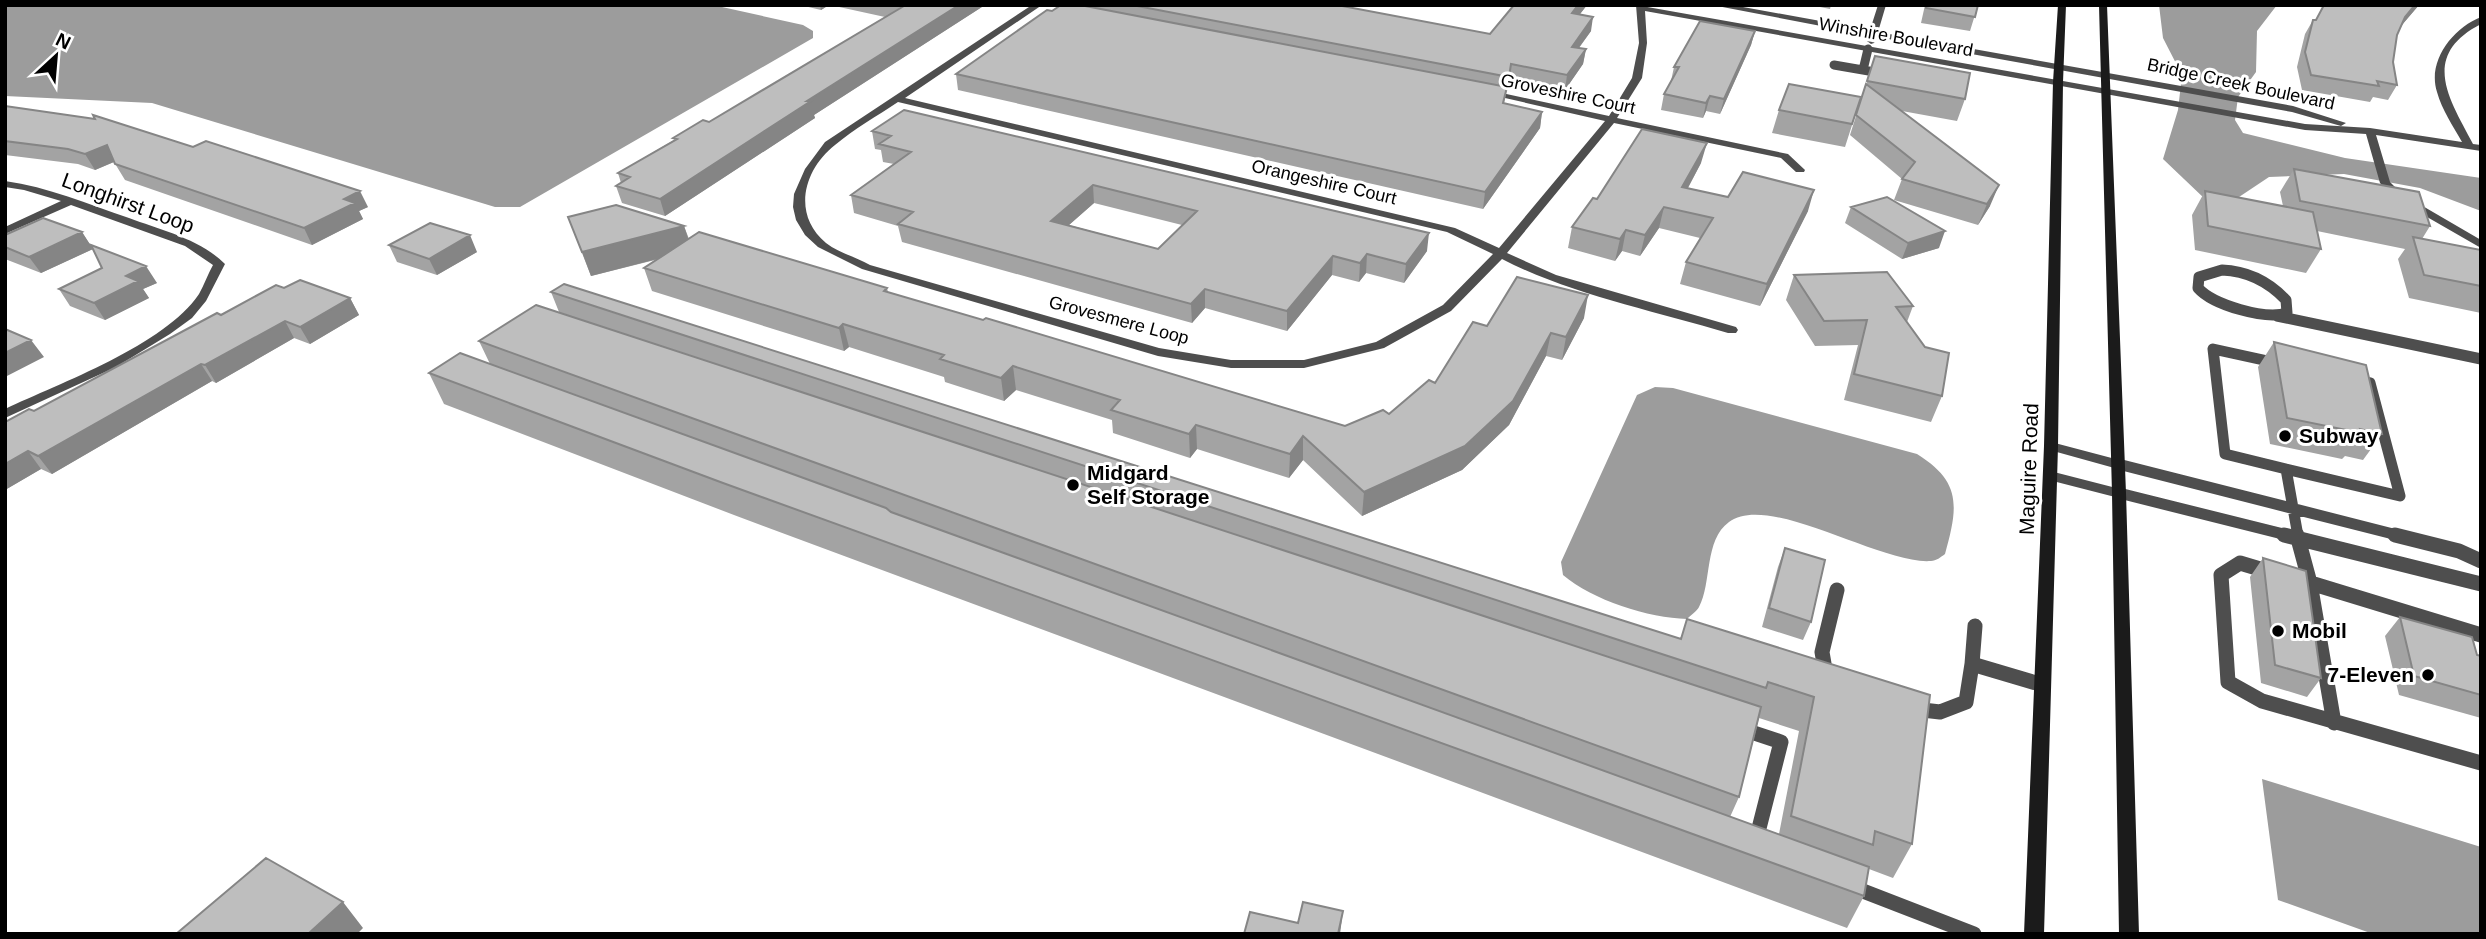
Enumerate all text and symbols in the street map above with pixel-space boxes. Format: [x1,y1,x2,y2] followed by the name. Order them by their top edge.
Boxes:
[1817,14,1975,60] street label: Winshire Boulevard
[21,21,91,91] north arrow
[52,29,74,54] text: N
[2145,54,2337,114] street label: Bridge Creek Boulevard
[1499,70,1637,118] street label: Groveshire Court
[1250,156,1398,208] street label: Orangeshire Court
[59,168,197,237] street label: Longhirst Loop
[1047,292,1191,348] street label: Grovesmere Loop
[2015,403,2042,535] street label: Maguire Road
[2299,424,2379,447] place label: Subway
[2277,428,2293,444] marker: Subway
[1087,461,1210,508] place label: Midgard Self Storage
[1065,477,1081,493] marker: Midgard Self Storage
[2292,619,2347,642] place label: Mobil
[2270,623,2286,639] marker: Mobil
[2328,663,2414,686] place label: 7-Eleven
[2420,667,2436,683] marker: 7-Eleven

